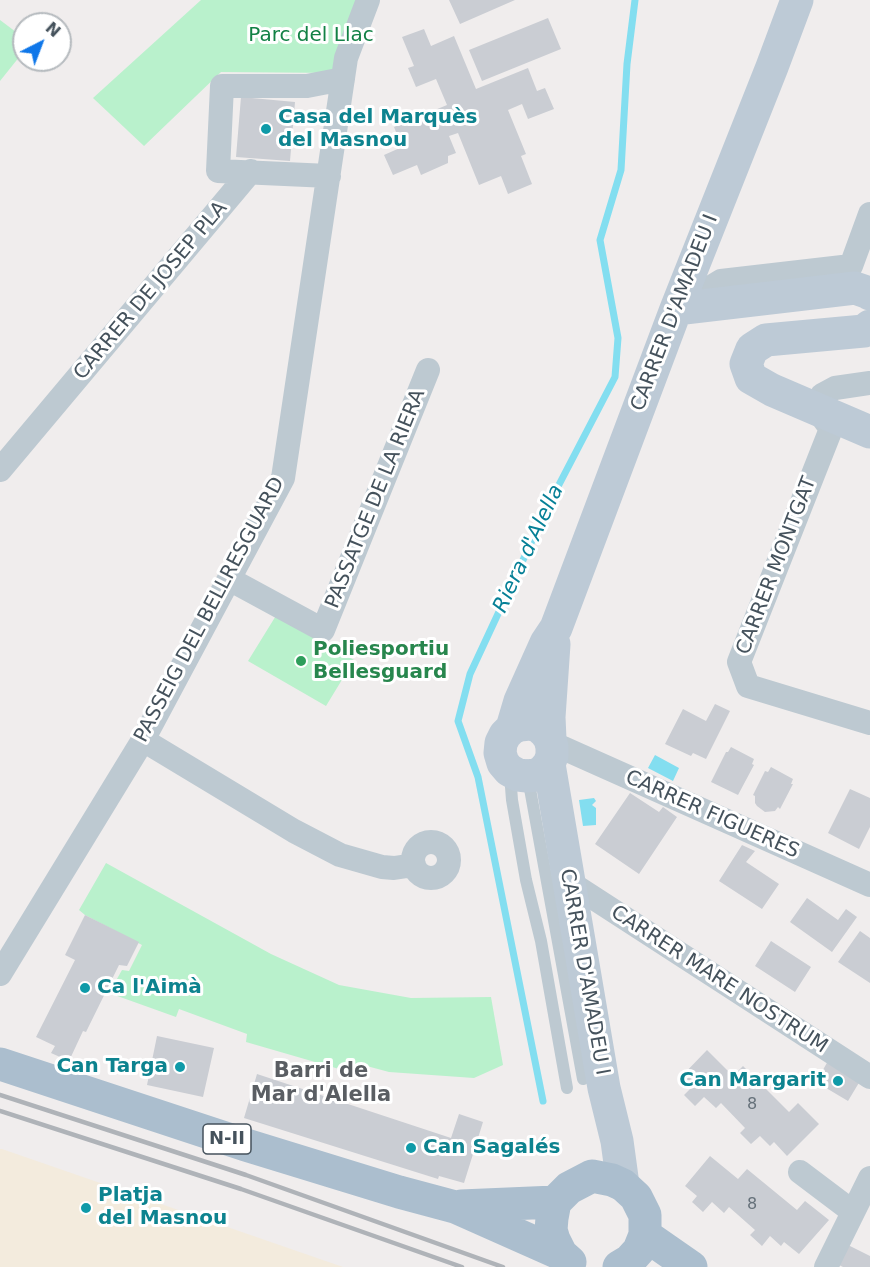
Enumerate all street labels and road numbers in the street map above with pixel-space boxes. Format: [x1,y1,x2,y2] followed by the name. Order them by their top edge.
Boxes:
[69,197,233,385] street label: CARRER DE JOSEP PLA
[626,211,724,415] street label: CARRER D'AMADEU I
[321,386,431,612] street label: PASSATGE DE LA RIERA
[130,473,290,747] street label: PASSEIG DEL BELLRESGUARD
[732,474,822,658] street label: CARRER MONTGAT
[621,766,803,864] street label: CARRER FIGUERES
[554,867,614,1077] street label: CARRER D'AMADEU I
[606,901,832,1059] street label: CARRER MARE NOSTRUM
[203,1124,251,1154] road number: N-II

